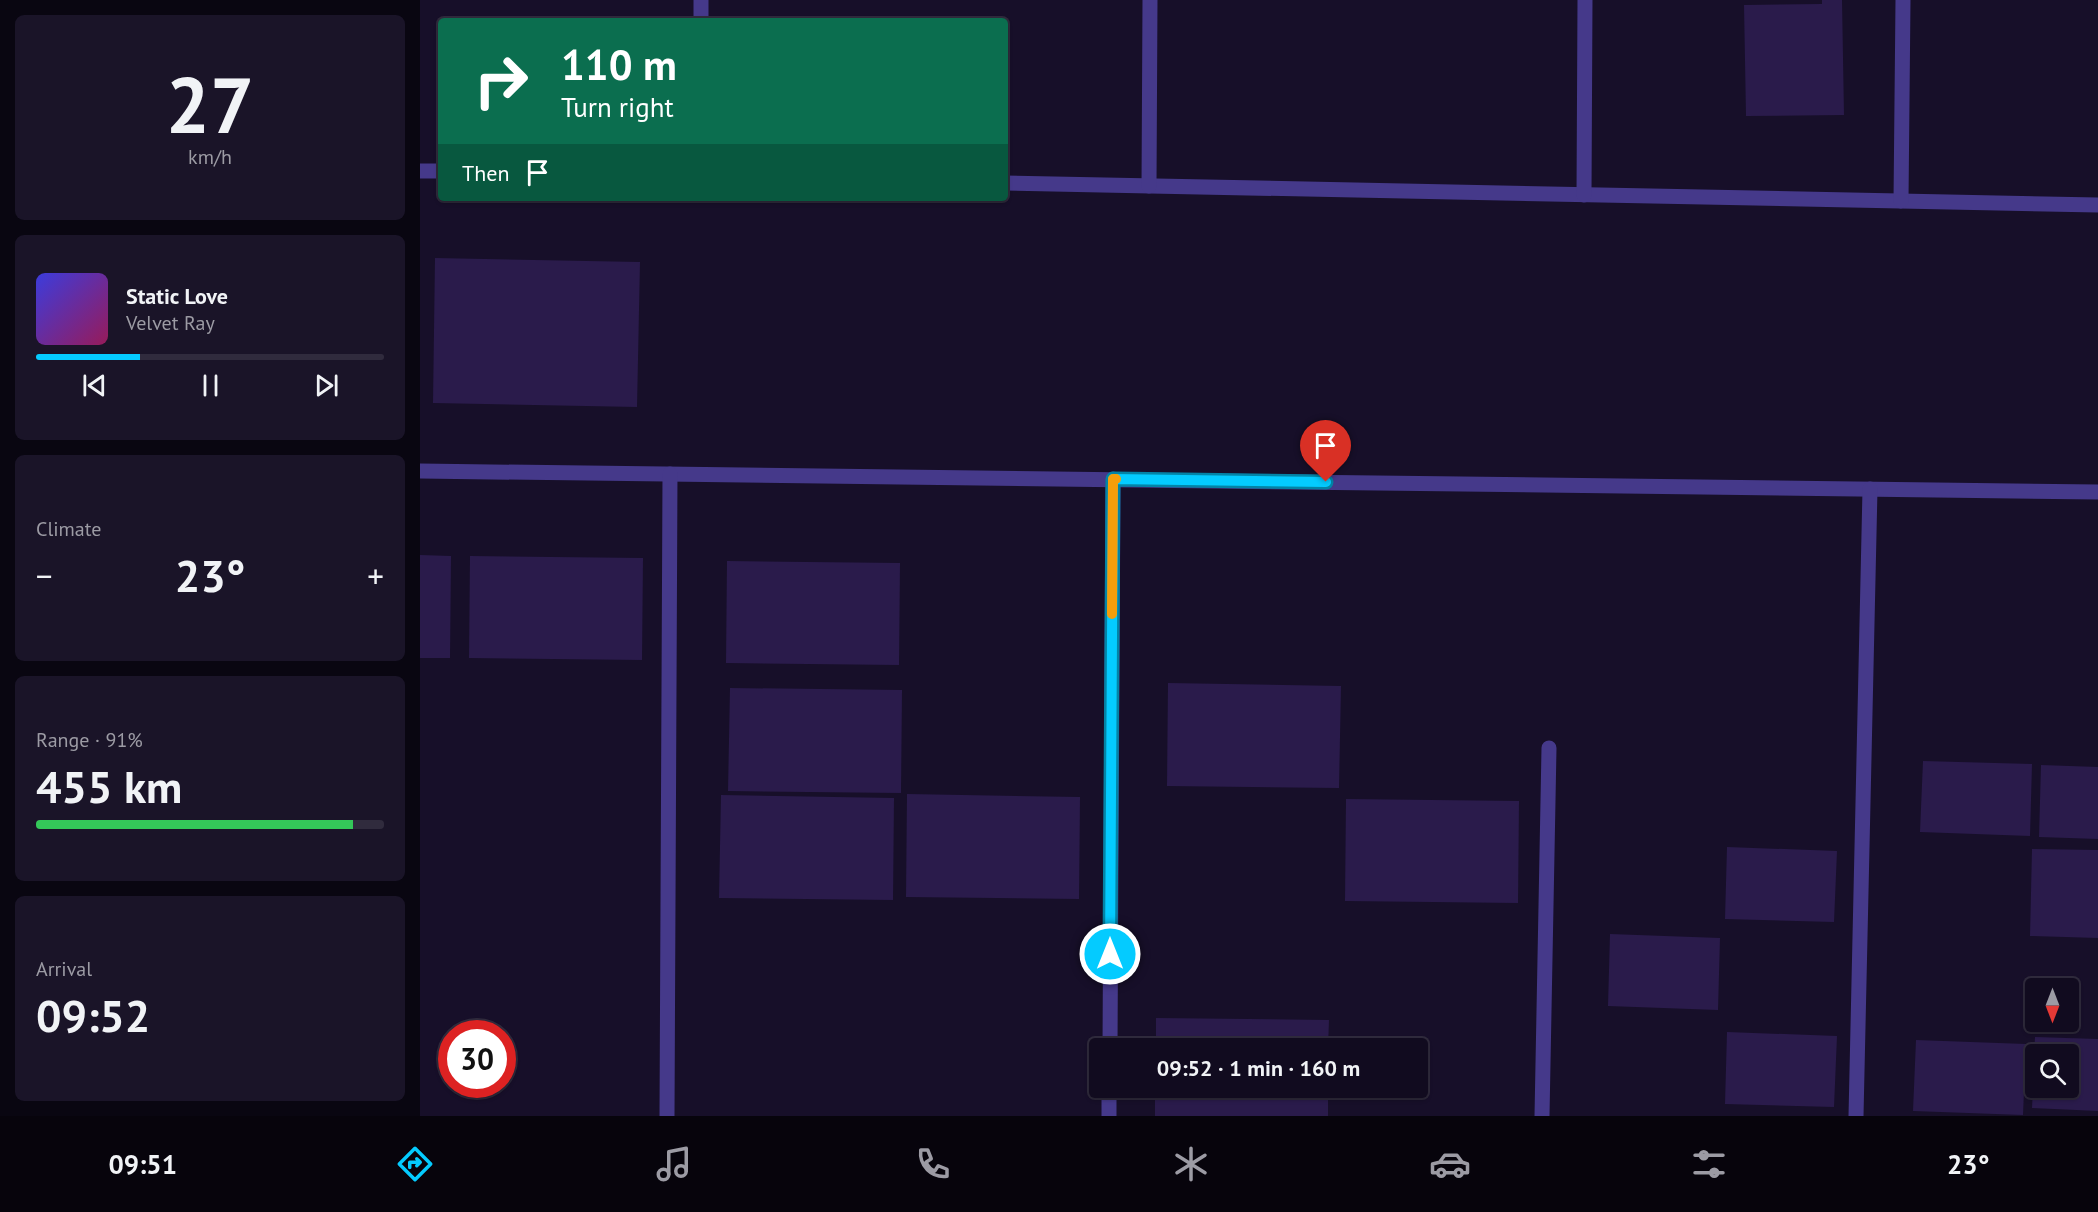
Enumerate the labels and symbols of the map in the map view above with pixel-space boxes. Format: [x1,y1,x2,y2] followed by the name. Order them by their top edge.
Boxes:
[1300,420,1351,482] pin
[1078,922,1142,986] position arrow
[2025,978,2079,1032] north arrow
[438,1020,516,1098] speed limit sign: 30

